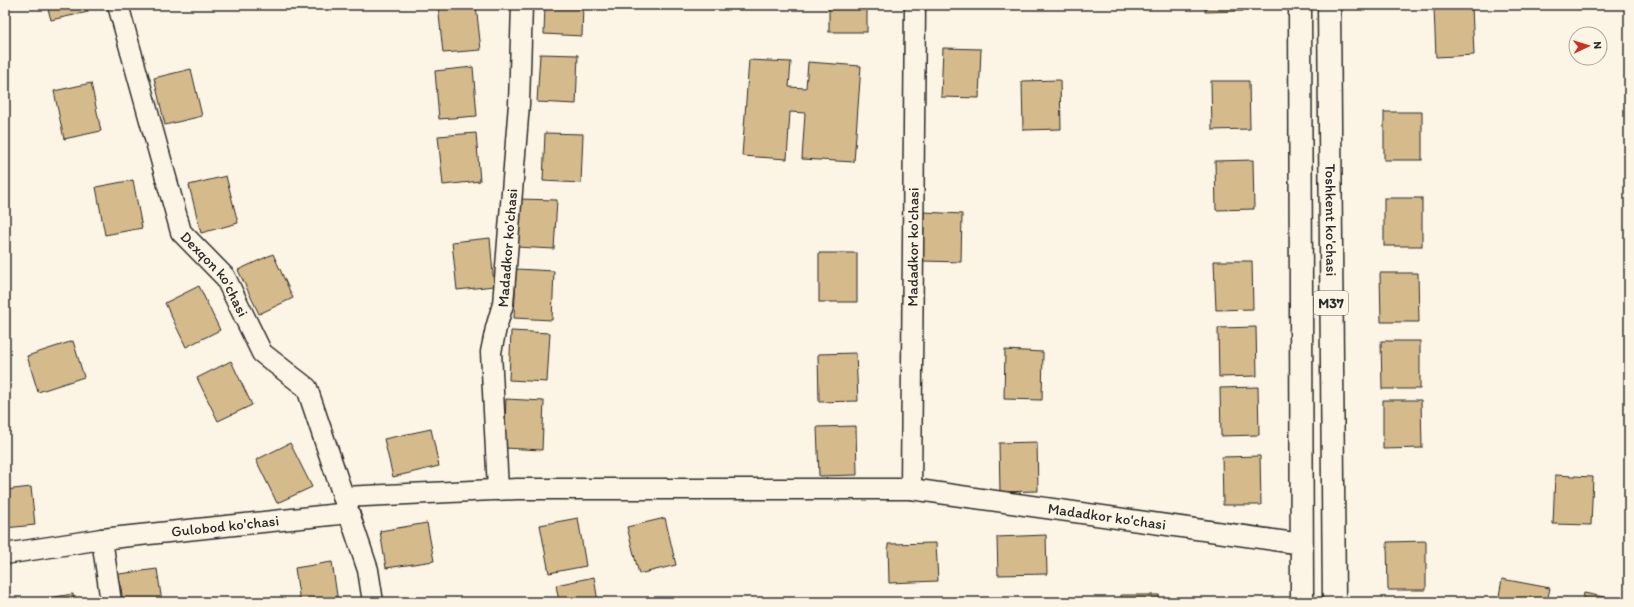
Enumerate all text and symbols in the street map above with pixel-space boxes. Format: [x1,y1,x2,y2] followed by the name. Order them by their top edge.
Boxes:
[1568,26,1608,66] north arrow
[1591,41,1604,50] text: N
[1321,164,1340,276] street label: Toshkent ko'chasi
[904,187,922,307] street label: Madadkor ko'chasi
[494,188,521,308] street label: Madadkor ko'chasi
[177,228,252,320] street label: Dexqon ko'chasi
[1314,291,1348,315] road number: M37
[1047,499,1167,534] street label: Madadkor ko'chasi
[170,511,280,541] street label: Gulobod ko'chasi

